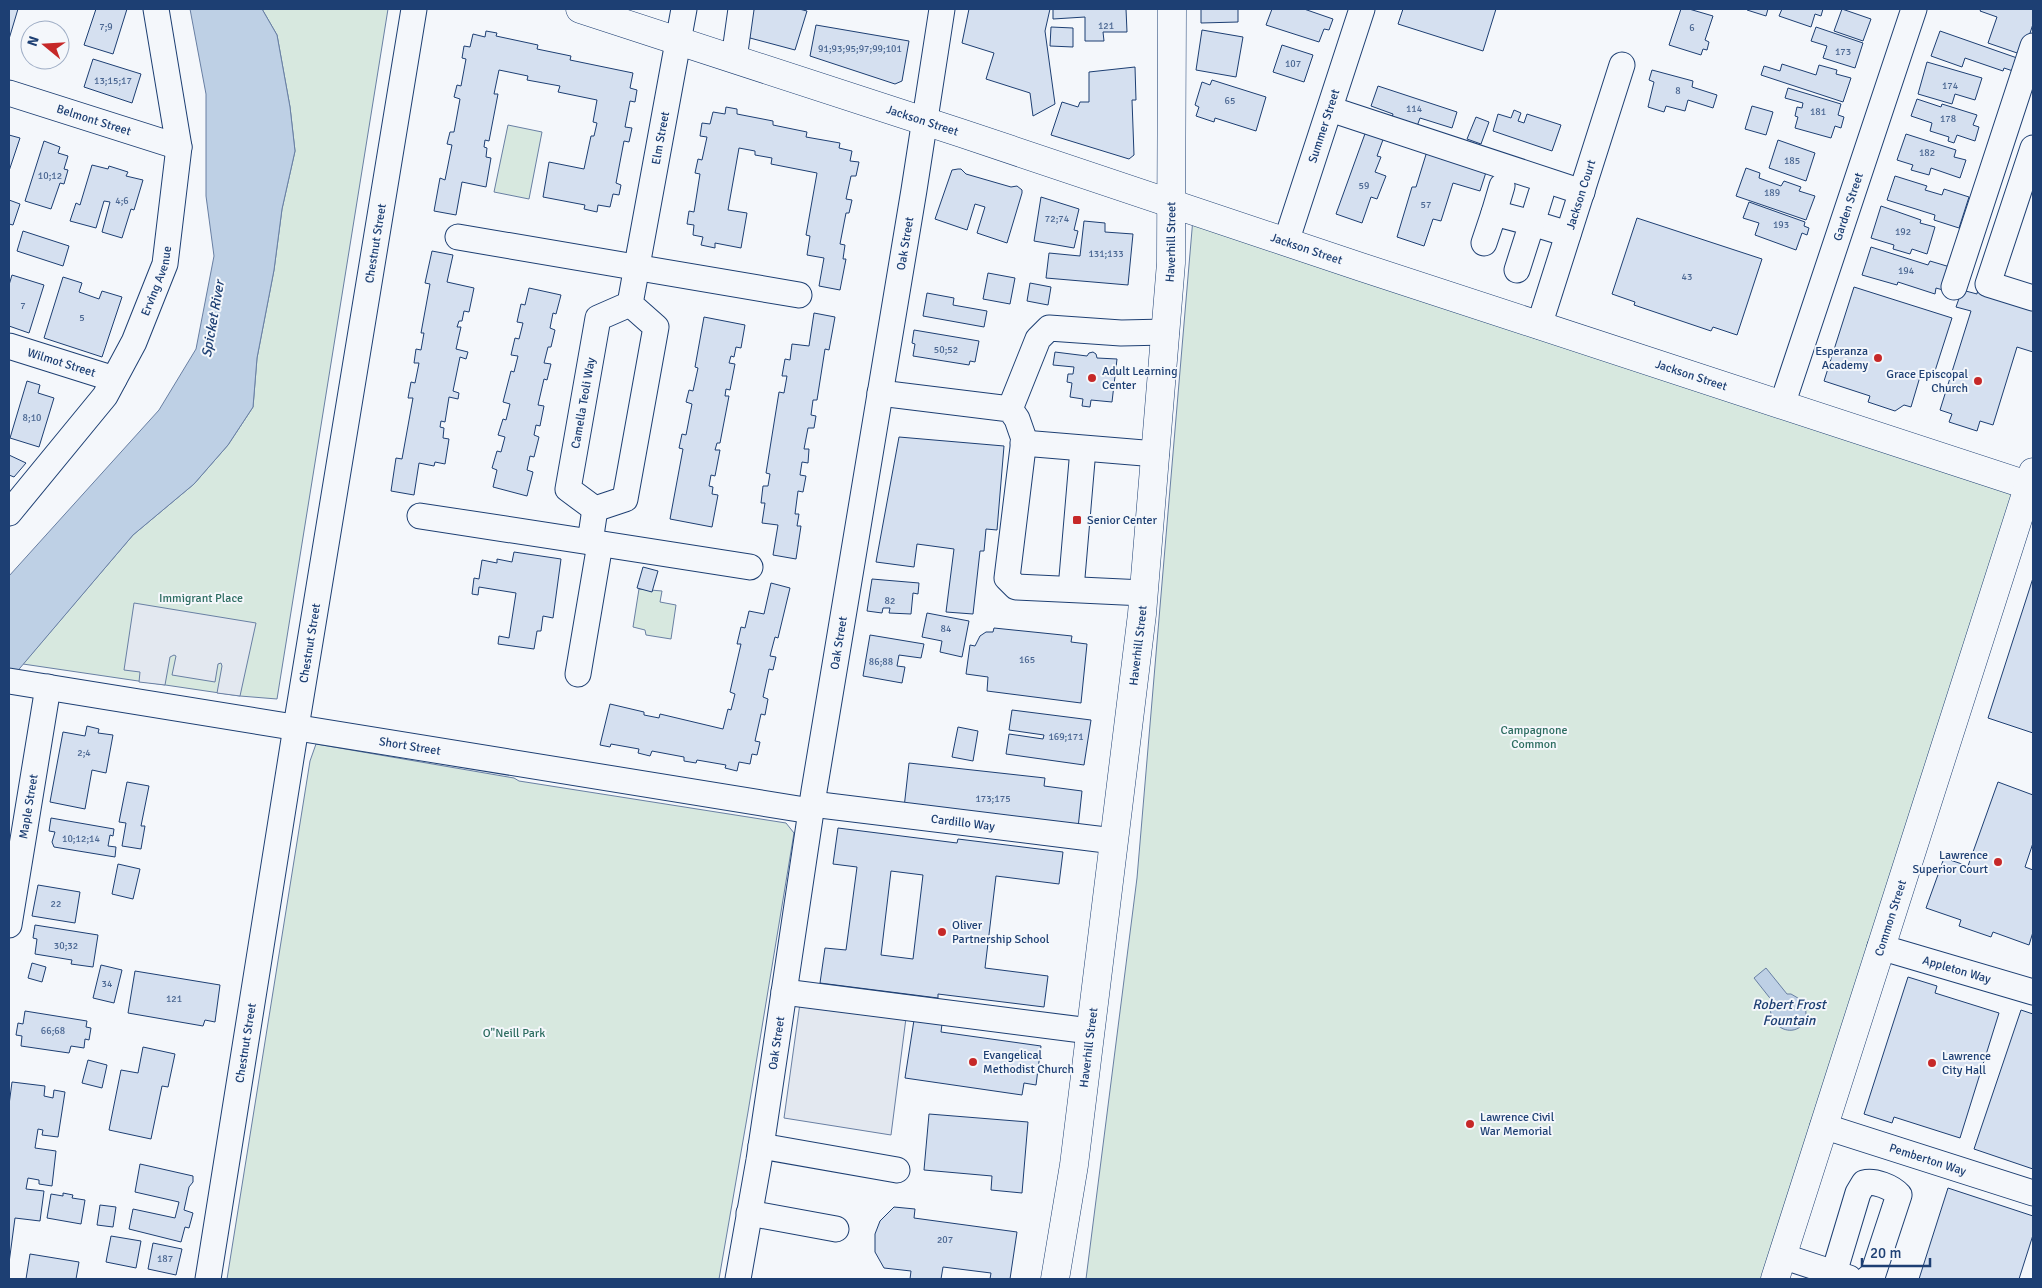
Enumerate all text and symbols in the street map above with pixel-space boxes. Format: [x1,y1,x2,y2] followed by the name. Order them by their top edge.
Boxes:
[20,20,70,70] north arrow
[1098,20,1114,32] house number: 121
[99,21,113,33] house number: 7;9
[1689,22,1695,34] house number: 6
[24,34,43,48] text: N
[818,43,902,55] house number: 91;93;95;97;99;101
[1835,46,1851,58] house number: 173
[1285,58,1301,70] house number: 107
[94,75,132,87] house number: 13;15;17
[1942,80,1959,92] house number: 174
[1675,85,1681,97] house number: 8
[1305,87,1343,165] street label: Summer Street
[1225,95,1235,107] house number: 65
[55,101,133,139] street label: Belmont Street
[884,102,960,139] street label: Jackson Street
[1406,103,1423,115] house number: 114
[1810,106,1826,118] house number: 181
[648,110,673,166] street label: Elm Street
[1940,113,1956,125] house number: 178
[1919,147,1935,159] house number: 182
[1784,155,1800,167] house number: 185
[1563,158,1599,231] street label: Jackson Court
[38,170,62,182] house number: 10;12
[1830,171,1866,243] street label: Garden Street
[1359,180,1369,192] house number: 59
[1764,187,1780,199] house number: 189
[115,195,129,207] house number: 4;6
[1421,199,1431,211] house number: 57
[362,202,389,284] street label: Chestnut Street
[1162,202,1179,283] street label: Haverhill Street
[1045,213,1070,225] house number: 72;74
[893,216,917,271] street label: Oak Street
[1773,219,1789,231] house number: 193
[1895,226,1911,238] house number: 192
[1269,230,1344,268] street label: Jackson Street
[138,245,175,318] street label: Erving Avenue
[1088,248,1124,260] house number: 131;133
[1898,265,1915,277] house number: 194
[1682,271,1692,283] house number: 43
[198,277,228,359] water label: Spicket River
[20,300,26,312] house number: 7
[79,312,85,324] house number: 5
[934,344,958,356] house number: 50;52
[1815,344,1868,373] place label: Esperanza Academy
[25,345,98,380] street label: Wilmot Street
[1872,352,1884,364] marker: Esperanza Academy
[568,356,599,450] street label: Camella Teoli Way
[1653,356,1729,394] street label: Jackson Street
[1102,364,1178,393] place label: Adult Learning Center
[1886,367,1968,396] place label: Grace Episcopal Church
[1086,372,1098,384] marker: Adult Learning Center
[1972,375,1984,387] marker: Grace Episcopal Church
[23,412,41,424] house number: 8;10
[1087,513,1158,528] place label: Senior Center
[1071,514,1083,526] marker: Senior Center
[159,591,243,606] park label: Immigrant Place
[885,595,895,607] house number: 82
[296,602,324,684] street label: Chestnut Street
[1126,605,1150,686] street label: Haverhill Street
[827,615,850,671] street label: Oak Street
[941,623,952,635] house number: 84
[1019,654,1035,666] house number: 165
[869,656,893,668] house number: 86;88
[1501,723,1567,752] park label: Campagnone Common
[1048,731,1084,743] house number: 169;171
[378,734,442,758] street label: Short Street
[77,747,91,759] house number: 2;4
[16,773,41,840] street label: Maple Street
[975,793,1011,805] house number: 173;175
[930,811,996,834] street label: Cardillo Way
[62,833,101,845] house number: 10;12;14
[1912,848,1988,877] place label: Lawrence Superior Court
[1992,856,2004,868] marker: Lawrence Superior Court
[1871,878,1910,958] street label: Common Street
[51,898,61,910] house number: 22
[952,918,1050,947] place label: Oliver Partnership School
[936,926,948,938] marker: Oliver Partnership School
[54,940,78,952] house number: 30;32
[1921,952,1993,987] street label: Appleton Way
[102,978,113,990] house number: 34
[166,993,182,1005] house number: 121
[1752,996,1828,1029] water label: Robert Frost Fountain
[232,1002,259,1084] street label: Chestnut Street
[1076,1007,1101,1088] street label: Haverhill Street
[765,1015,788,1071] street label: Oak Street
[41,1025,65,1037] house number: 66;68
[483,1026,545,1041] park label: O"Neill Park
[983,1048,1074,1077] place label: Evangelical Methodist Church
[1942,1049,1991,1078] place label: Lawrence City Hall
[967,1056,979,1068] marker: Evangelical Methodist Church
[1926,1057,1938,1069] marker: Lawrence City Hall
[1480,1110,1555,1139] place label: Lawrence Civil War Memorial
[1464,1118,1476,1130] marker: Lawrence Civil War Memorial
[1887,1140,1969,1179] street label: Pemberton Way
[937,1234,953,1246] house number: 207
[1862,1236,1930,1268] scale bar
[1870,1244,1901,1262] text: 20 m
[157,1253,173,1265] house number: 187

